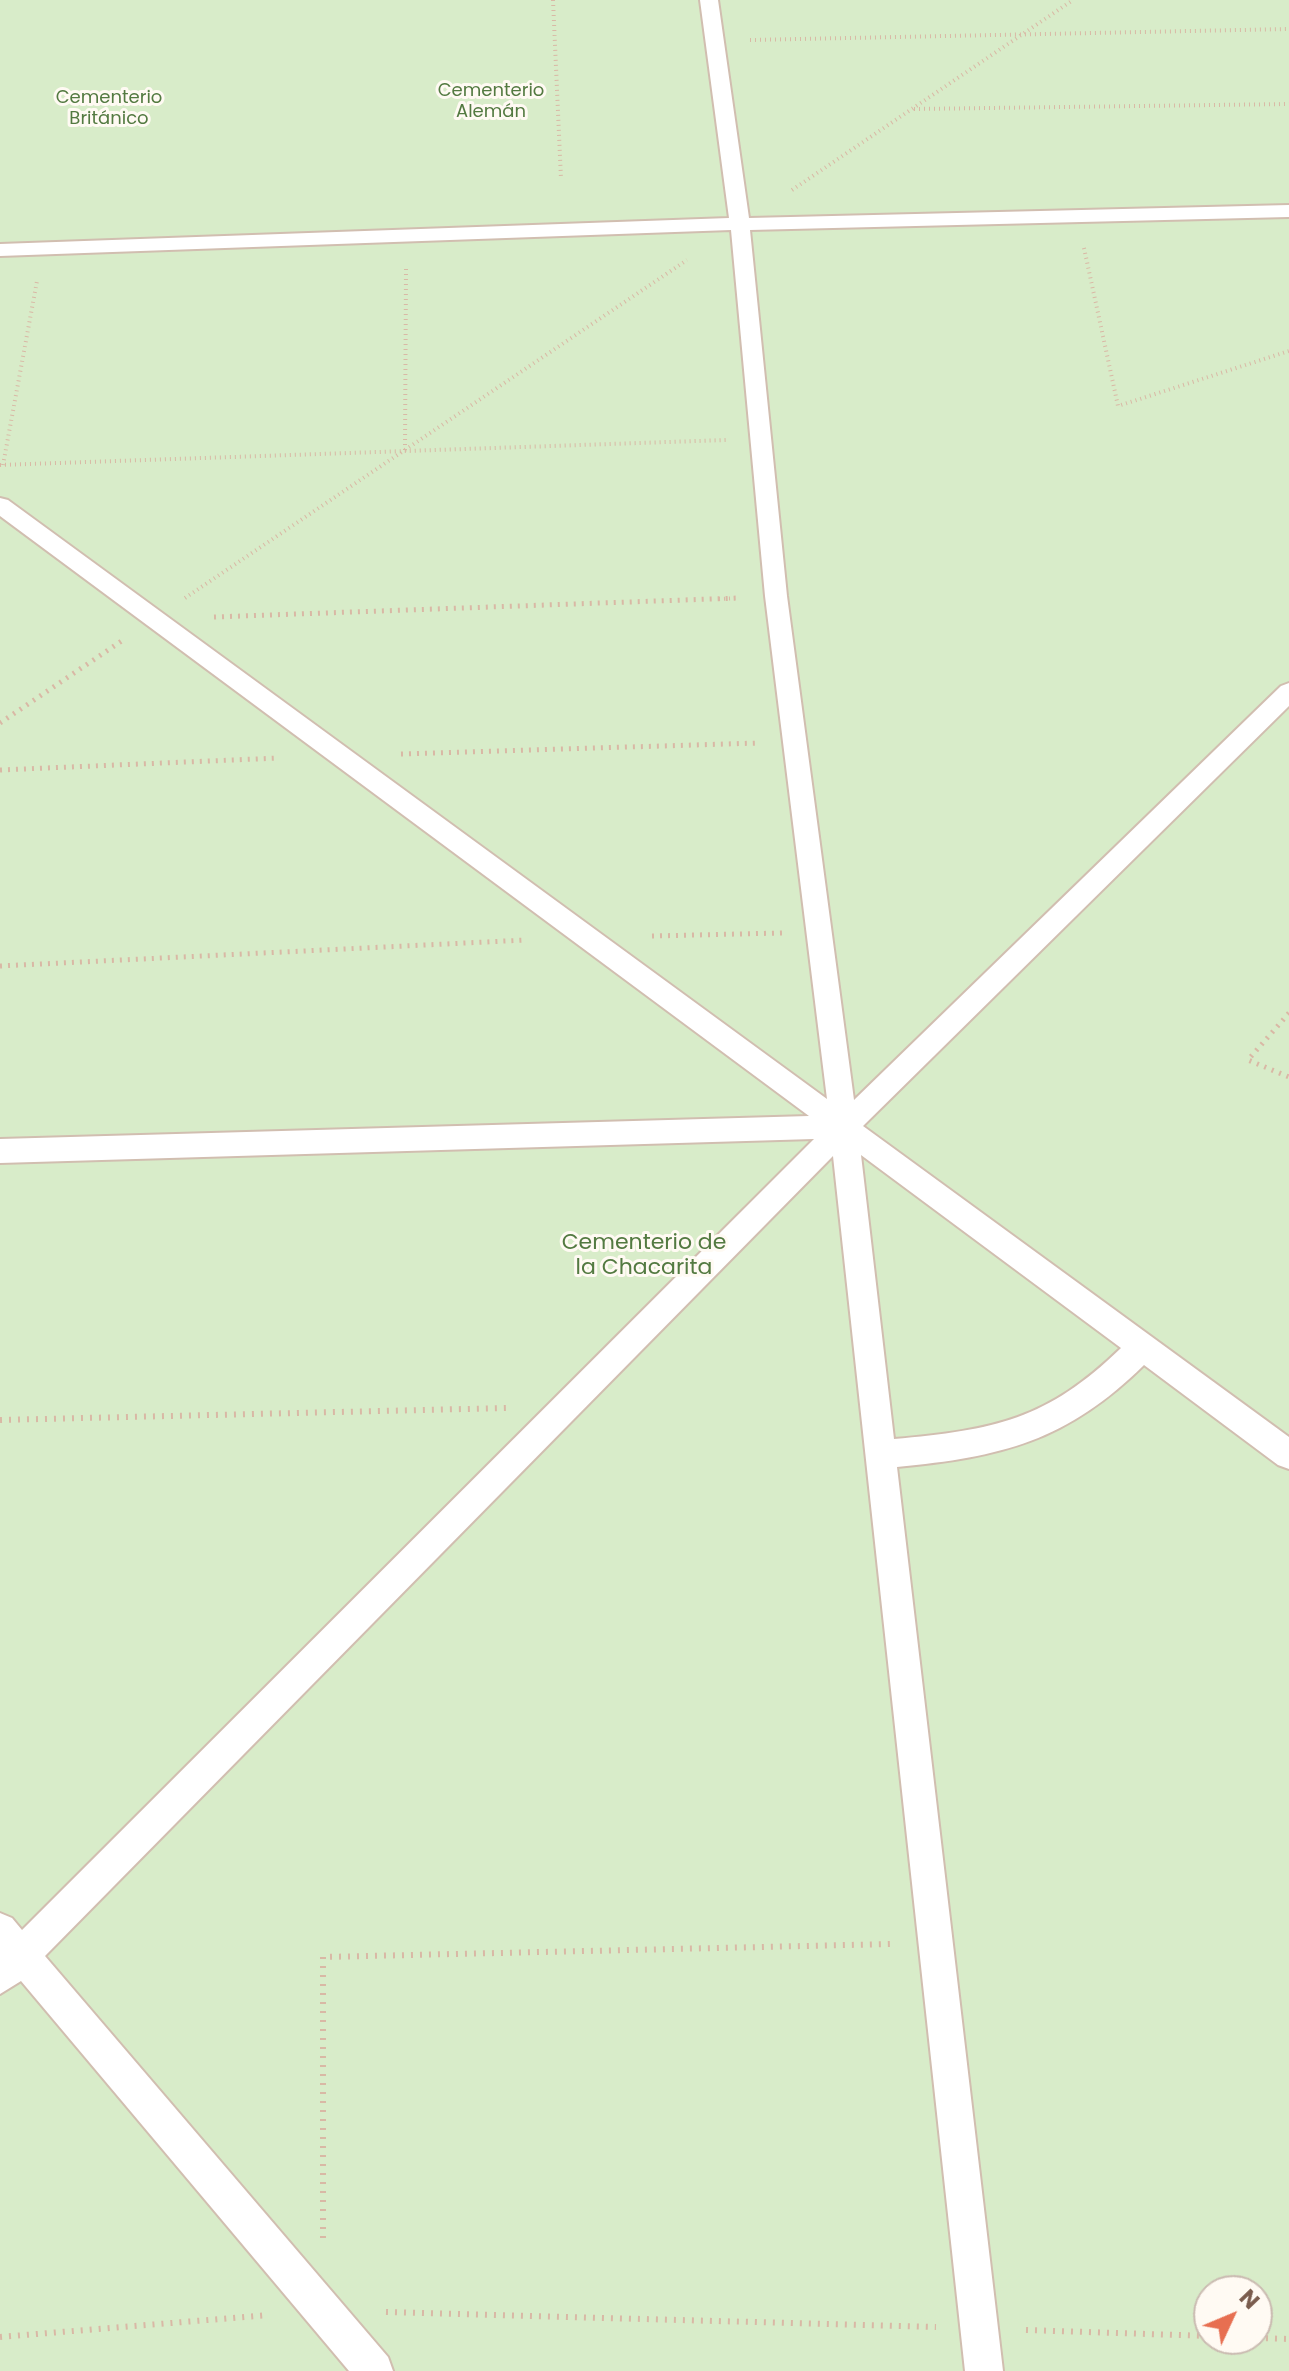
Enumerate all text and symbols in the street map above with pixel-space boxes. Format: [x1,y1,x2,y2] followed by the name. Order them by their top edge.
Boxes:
[438,80,544,122] park label: Cementerio Alemán
[56,87,162,130] park label: Cementerio Británico
[562,1230,726,1282] park label: Cementerio de la Chacarita
[1193,2275,1273,2355] north arrow
[1232,2283,1266,2316] text: N

